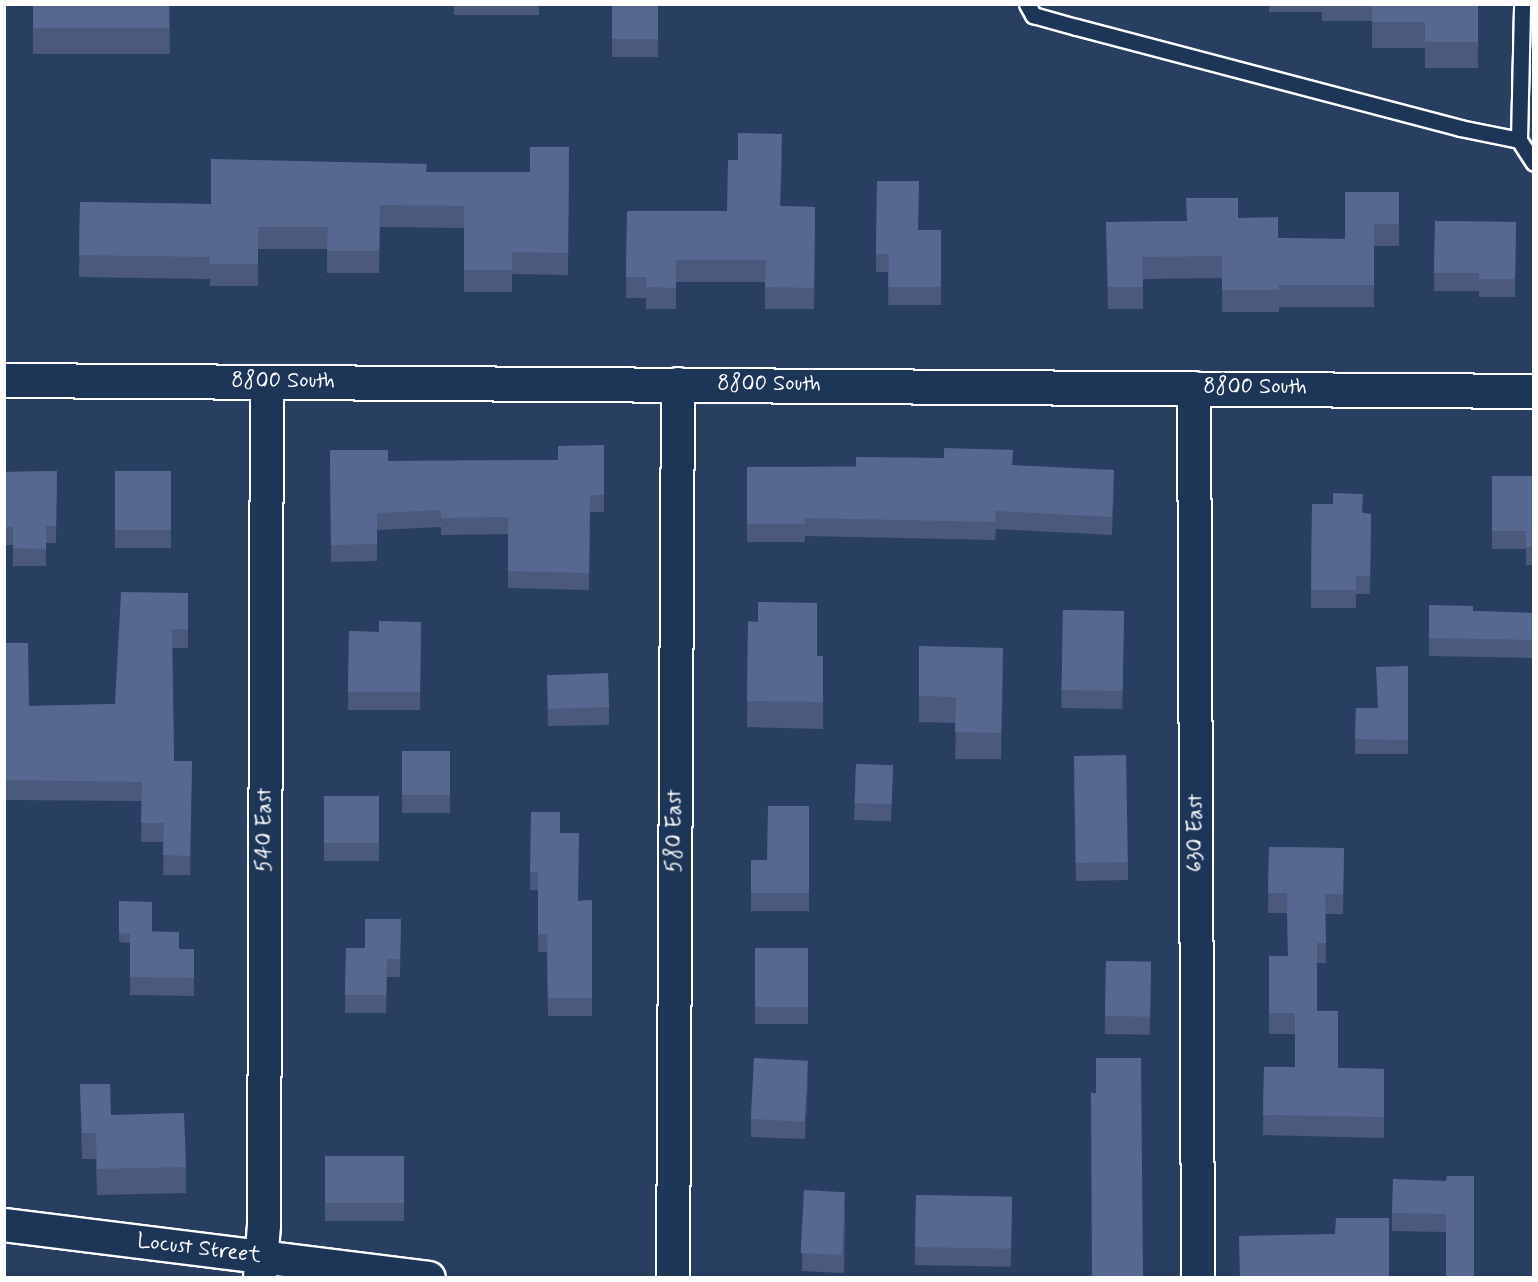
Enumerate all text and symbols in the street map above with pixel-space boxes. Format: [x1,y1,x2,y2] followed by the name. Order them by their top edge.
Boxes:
[231,369,335,395] street label: 8800 South
[717,372,821,398] street label: 8800 South
[1203,375,1307,401] street label: 8800 South
[252,788,278,872] street label: 540 East
[662,789,688,873] street label: 580 East
[1183,794,1209,872] street label: 630 East
[135,1228,263,1270] street label: Locust Street

